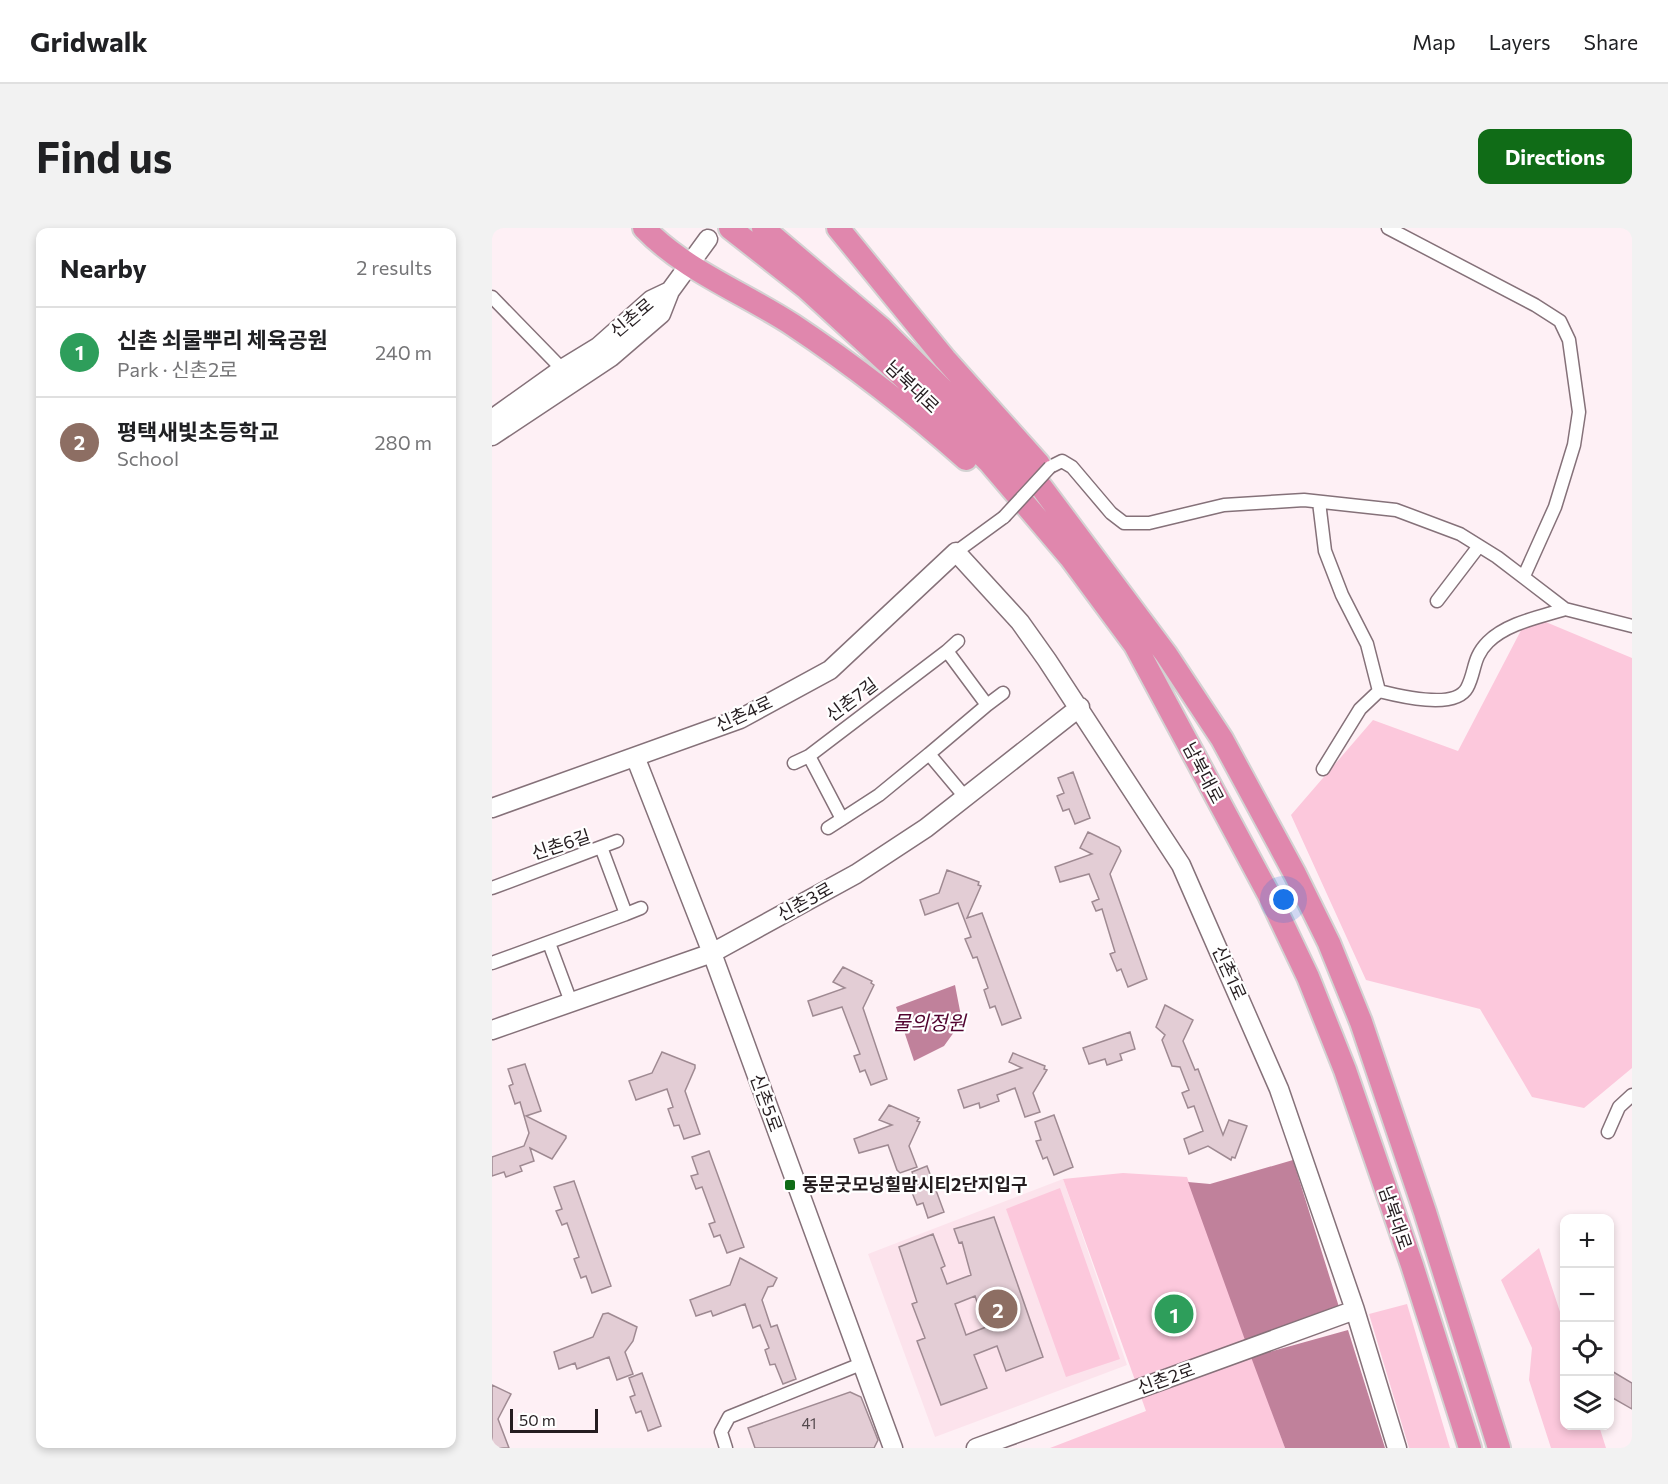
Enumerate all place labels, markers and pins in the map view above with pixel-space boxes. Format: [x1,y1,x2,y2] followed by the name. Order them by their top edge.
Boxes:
[802,1173,1028,1195] place label: 동문굿모닝힐맘시티2단지입구
[783,1178,797,1192] marker: 동문굿모닝힐맘시티2단지입구
[978,1286,1018,1332] pin: 2
[1154,1292,1194,1336] pin: 1

